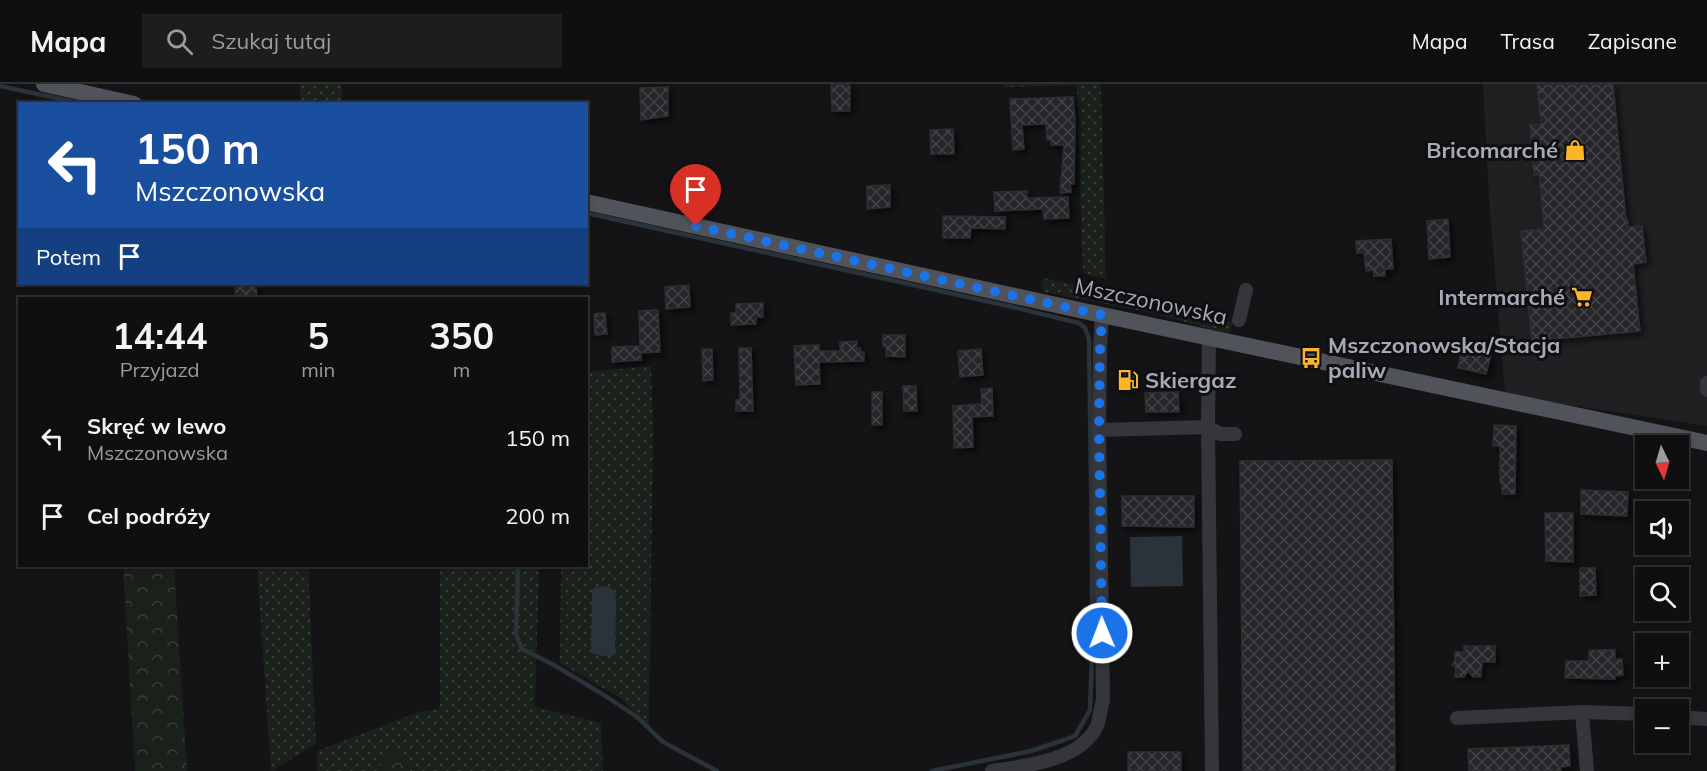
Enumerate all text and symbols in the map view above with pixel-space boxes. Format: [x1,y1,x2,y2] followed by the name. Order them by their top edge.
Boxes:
[142,14,562,68] search box
[30,24,106,59] text: Mapa
[163,25,196,58] icon: search
[211,27,331,55] text: Szukaj tutaj
[1412,28,1468,54] text: Mapa
[1501,28,1555,54] text: Trasa
[1588,28,1677,54] text: Zapisane
[135,122,260,175] text: 150 m
[36,126,114,204] icon: left
[1426,136,1558,164] place label: Bricomarché
[1563,138,1587,162] shop icon: Bricomarché
[670,164,721,226] pin
[679,173,712,206] icon: arrive
[135,174,325,208] text: Mszczonowska
[113,240,146,273] icon: arrive
[36,243,101,271] text: Potem
[1072,271,1230,331] street label: Mszczonowska
[1438,283,1565,311] place label: Intermarché
[1570,285,1594,309] supermarket icon: Intermarché
[112,313,207,358] text: 14:44
[307,313,329,358] text: 5
[429,313,494,358] text: 350
[1328,331,1560,384] place label: Mszczonowska/Stacja paliw
[1299,346,1323,370] bus stop icon: Mszczonowska/Stacja paliw
[120,357,200,382] text: Przyjazd
[301,357,335,382] text: min
[453,357,470,382] text: m
[1145,366,1237,394] place label: Skiergaz
[1116,368,1140,392] fuel station icon: Skiergaz
[87,412,226,440] text: Skręć w lewo
[36,422,69,455] icon: left
[505,424,570,452] text: 150 m
[1635,435,1689,489] north arrow
[1635,435,1689,753] map controls
[87,440,228,465] text: Mszczonowska
[36,500,69,533] icon: arrive
[1635,501,1689,555] button: sound
[87,502,210,530] text: Cel podróży
[505,502,570,530] text: 200 m
[1635,567,1689,621] button: search
[1070,601,1134,665] position arrow
[1635,633,1689,687] button: +
[1635,699,1689,753] button: −

